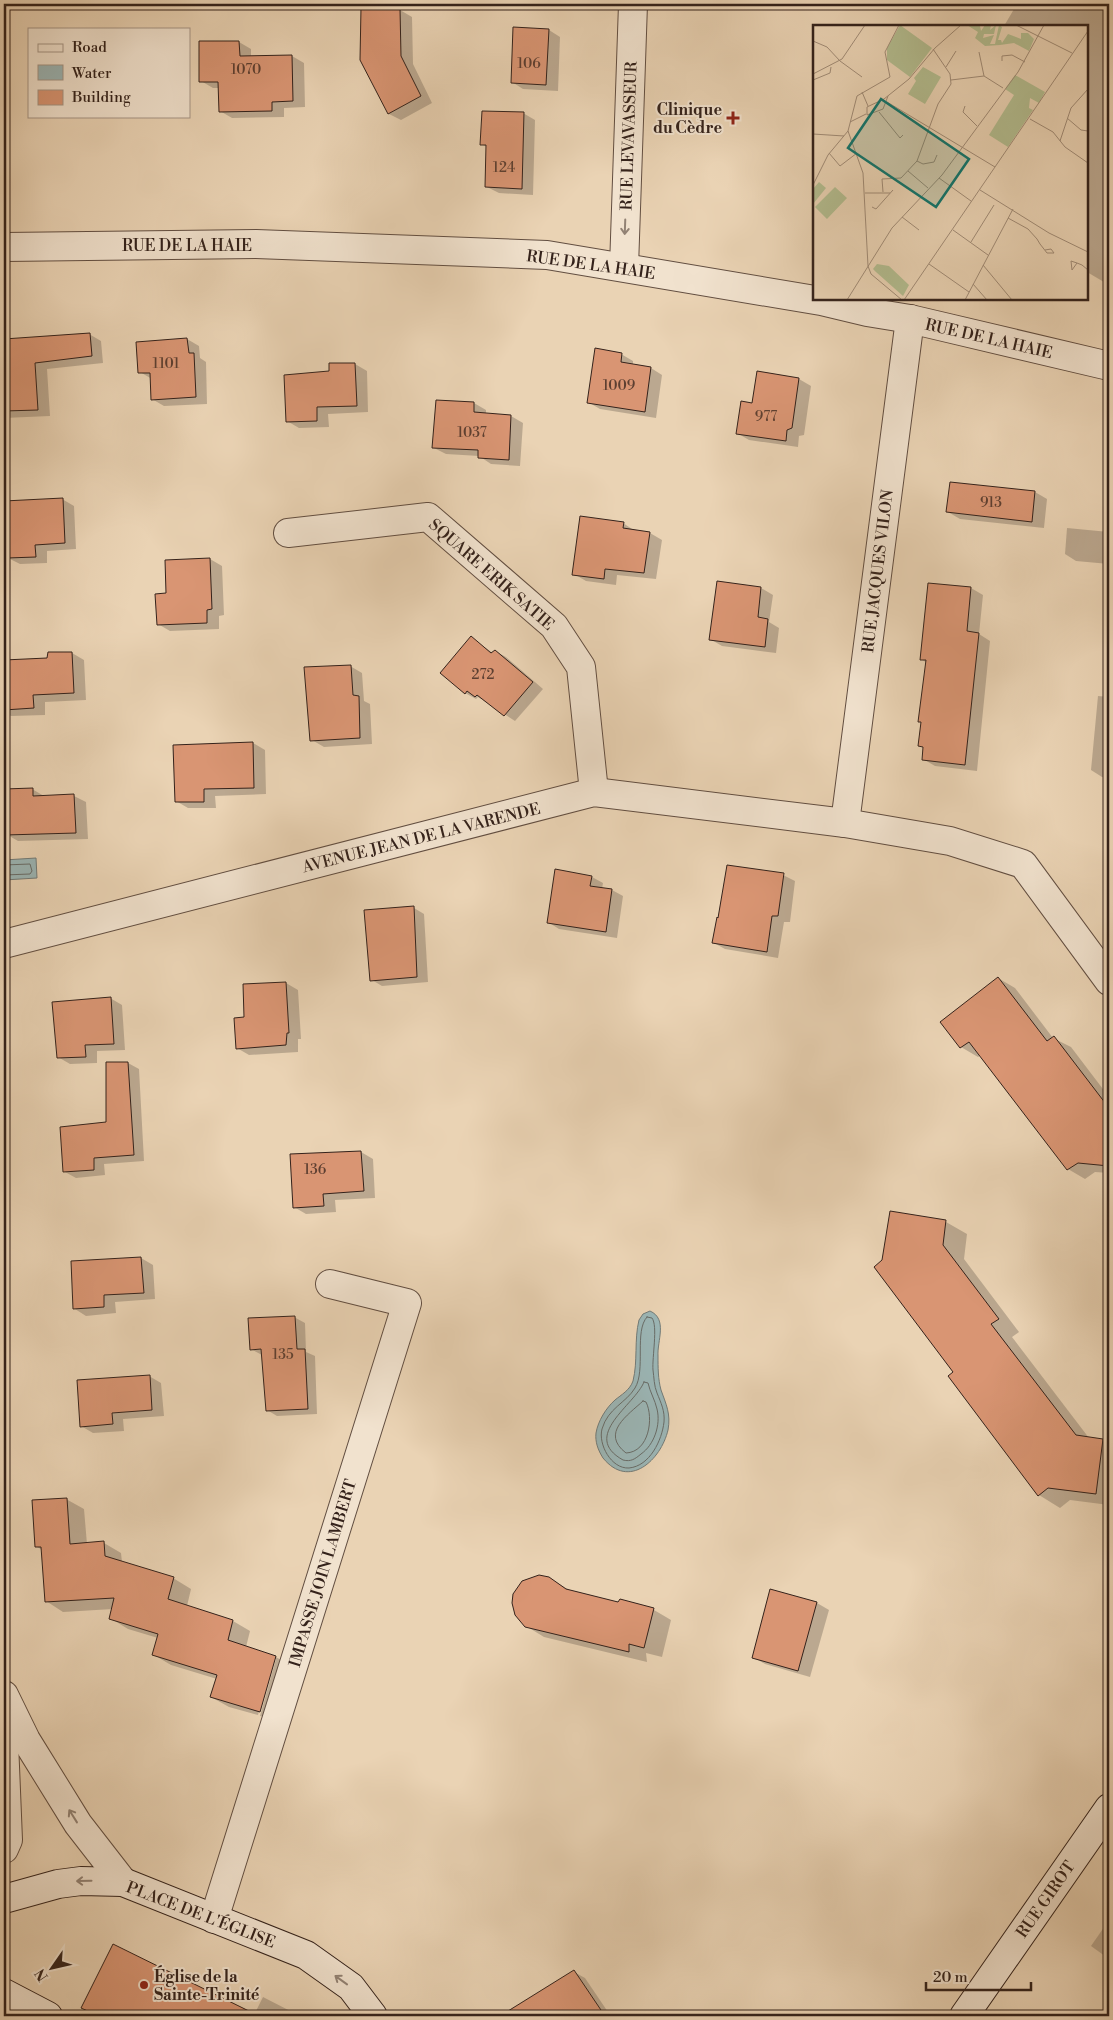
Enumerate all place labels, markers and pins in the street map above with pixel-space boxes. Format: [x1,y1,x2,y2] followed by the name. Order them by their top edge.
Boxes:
[653,100,722,138] place label: Clinique du Cèdre
[726,111,740,125] marker: Clinique du Cèdre
[154,1965,260,2005] place label: Église de la Sainte-Trinité
[138,1979,150,1991] marker: Église de la Sainte-Trinité

